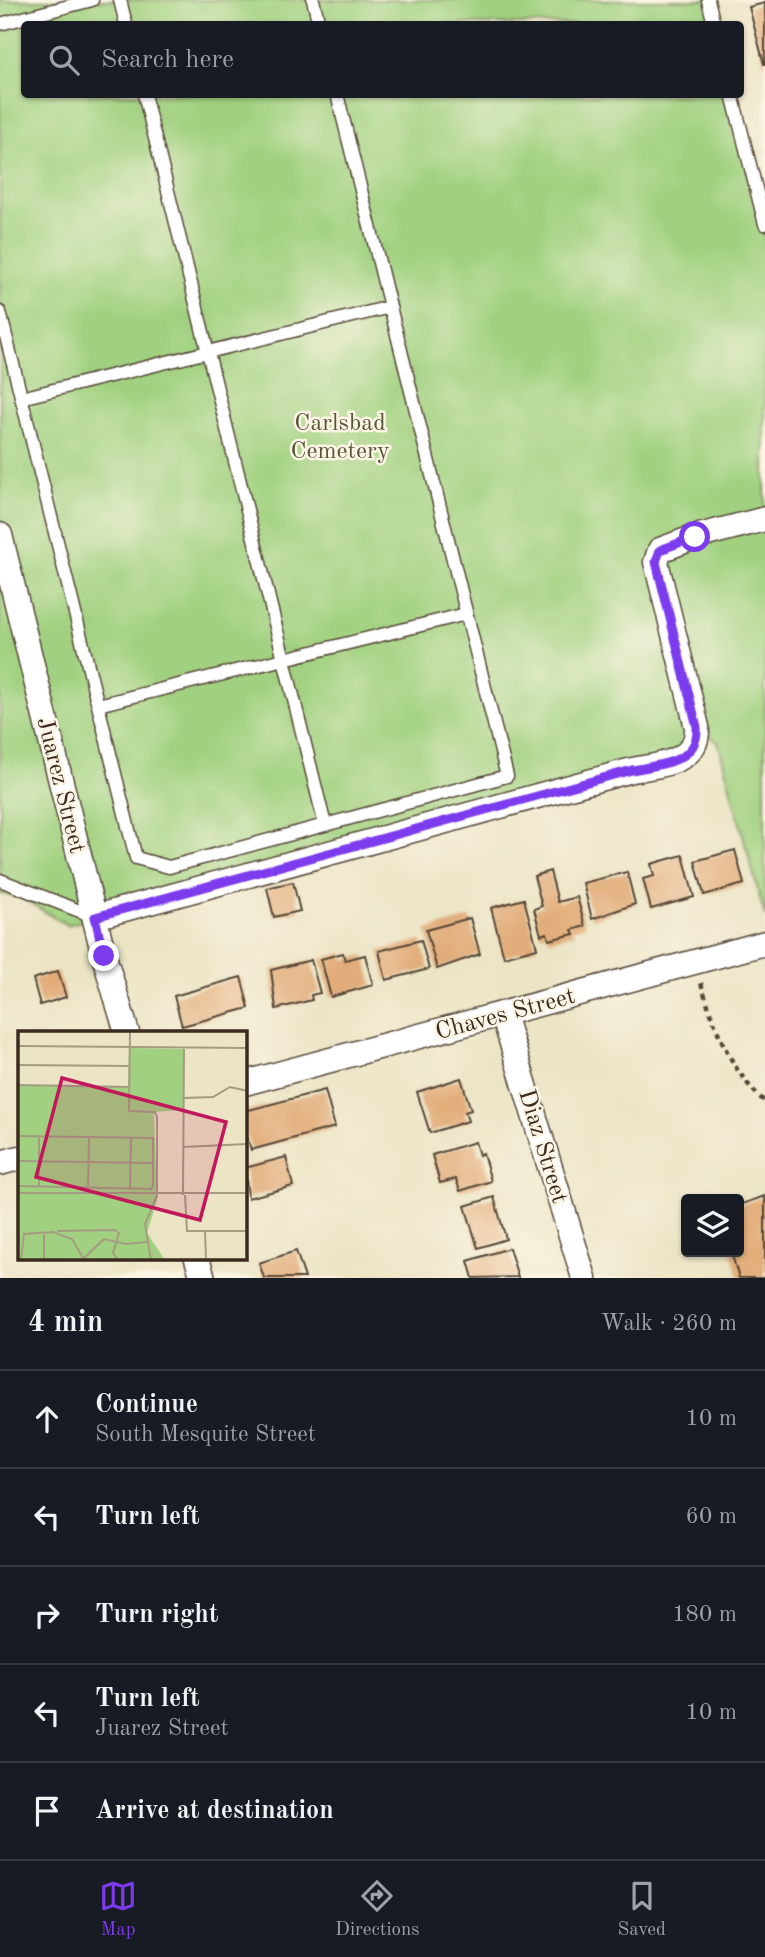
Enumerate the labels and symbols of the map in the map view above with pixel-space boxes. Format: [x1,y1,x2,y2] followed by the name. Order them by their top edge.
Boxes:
[290,412,390,464] park label: Carlsbad Cemetery
[679,521,710,552] route start
[32,715,89,856] street label: Juarez Street
[88,940,119,971] route end
[433,985,578,1045] street label: Chaves Street
[18,1031,247,1260] inset map
[513,1087,571,1206] street label: Diaz Street

